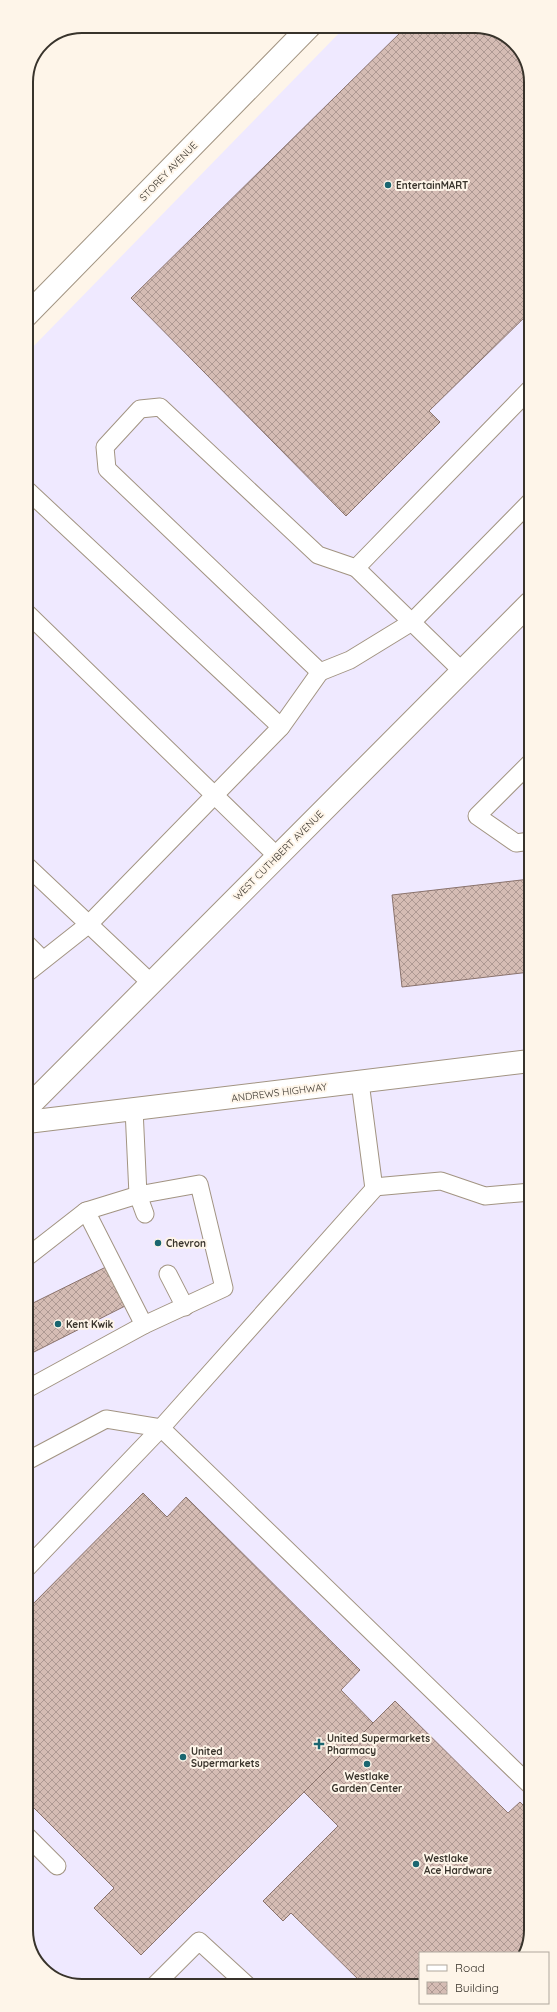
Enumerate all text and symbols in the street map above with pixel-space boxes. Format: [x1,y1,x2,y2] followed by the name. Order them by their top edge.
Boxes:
[137,139,200,204] street label: STOREY AVENUE
[396,179,468,192] place label: EntertainMART
[383,180,393,190] marker: EntertainMART
[231,807,326,903] street label: WEST CUTHBERT AVENUE
[231,1080,328,1105] street label: ANDREWS HIGHWAY
[166,1237,206,1250] place label: Chevron
[153,1238,163,1248] marker: Chevron
[66,1318,114,1331] place label: Kent Kwik
[53,1319,63,1329] marker: Kent Kwik
[327,1732,430,1757] place label: United Supermarkets Pharmacy
[314,1739,324,1749] marker: United Supermarkets Pharmacy
[191,1745,260,1770] place label: United Supermarkets
[178,1752,188,1762] marker: United Supermarkets
[362,1759,372,1769] marker: Westlake Garden Center
[332,1770,403,1795] place label: Westlake Garden Center
[424,1852,492,1877] place label: Westlake Ace Hardware
[411,1859,421,1869] marker: Westlake Ace Hardware
[419,1952,549,2004] legend
[455,1960,485,1975] text: Road
[455,1980,499,1995] text: Building

